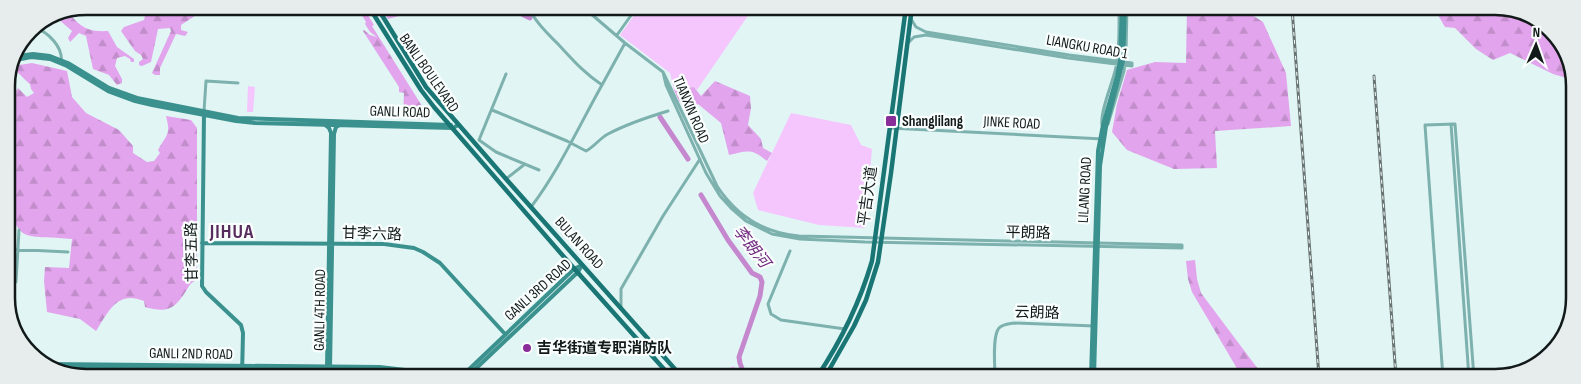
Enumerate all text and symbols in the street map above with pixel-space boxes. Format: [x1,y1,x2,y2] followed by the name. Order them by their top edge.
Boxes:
[1511,20,1561,70] north arrow
[1532,24,1540,41] text: N
[395,30,463,116] street label: BANLI BOULEVARD
[1045,30,1130,64] street label: LIANGKU ROAD 1
[668,74,714,146] street label: TIANXIN ROAD
[369,101,431,123] street label: GANLI ROAD
[902,112,964,131] place label: Shanglilang
[982,112,1041,134] street label: JINKE ROAD
[884,114,898,128] marker: Shanglilang
[1074,156,1096,224] street label: LILANG ROAD
[854,165,882,227] street label: 平吉大道
[550,213,608,273] street label: BULAN ROAD
[209,220,254,244] district label: JIHUA
[182,222,202,282] street label: 甘李五路
[729,222,775,274] water label: 李朗河
[342,223,402,245] street label: 甘李六路
[1005,223,1051,243] street label: 平朗路
[501,255,575,325] street label: GANLI 3RD ROAD
[310,269,330,351] street label: GANLI 4TH ROAD
[1014,303,1060,323] street label: 云朗路
[537,339,672,358] place label: 吉华街道专职消防队
[521,342,533,354] marker: 吉华街道专职消防队
[149,344,233,364] street label: GANLI 2ND ROAD

